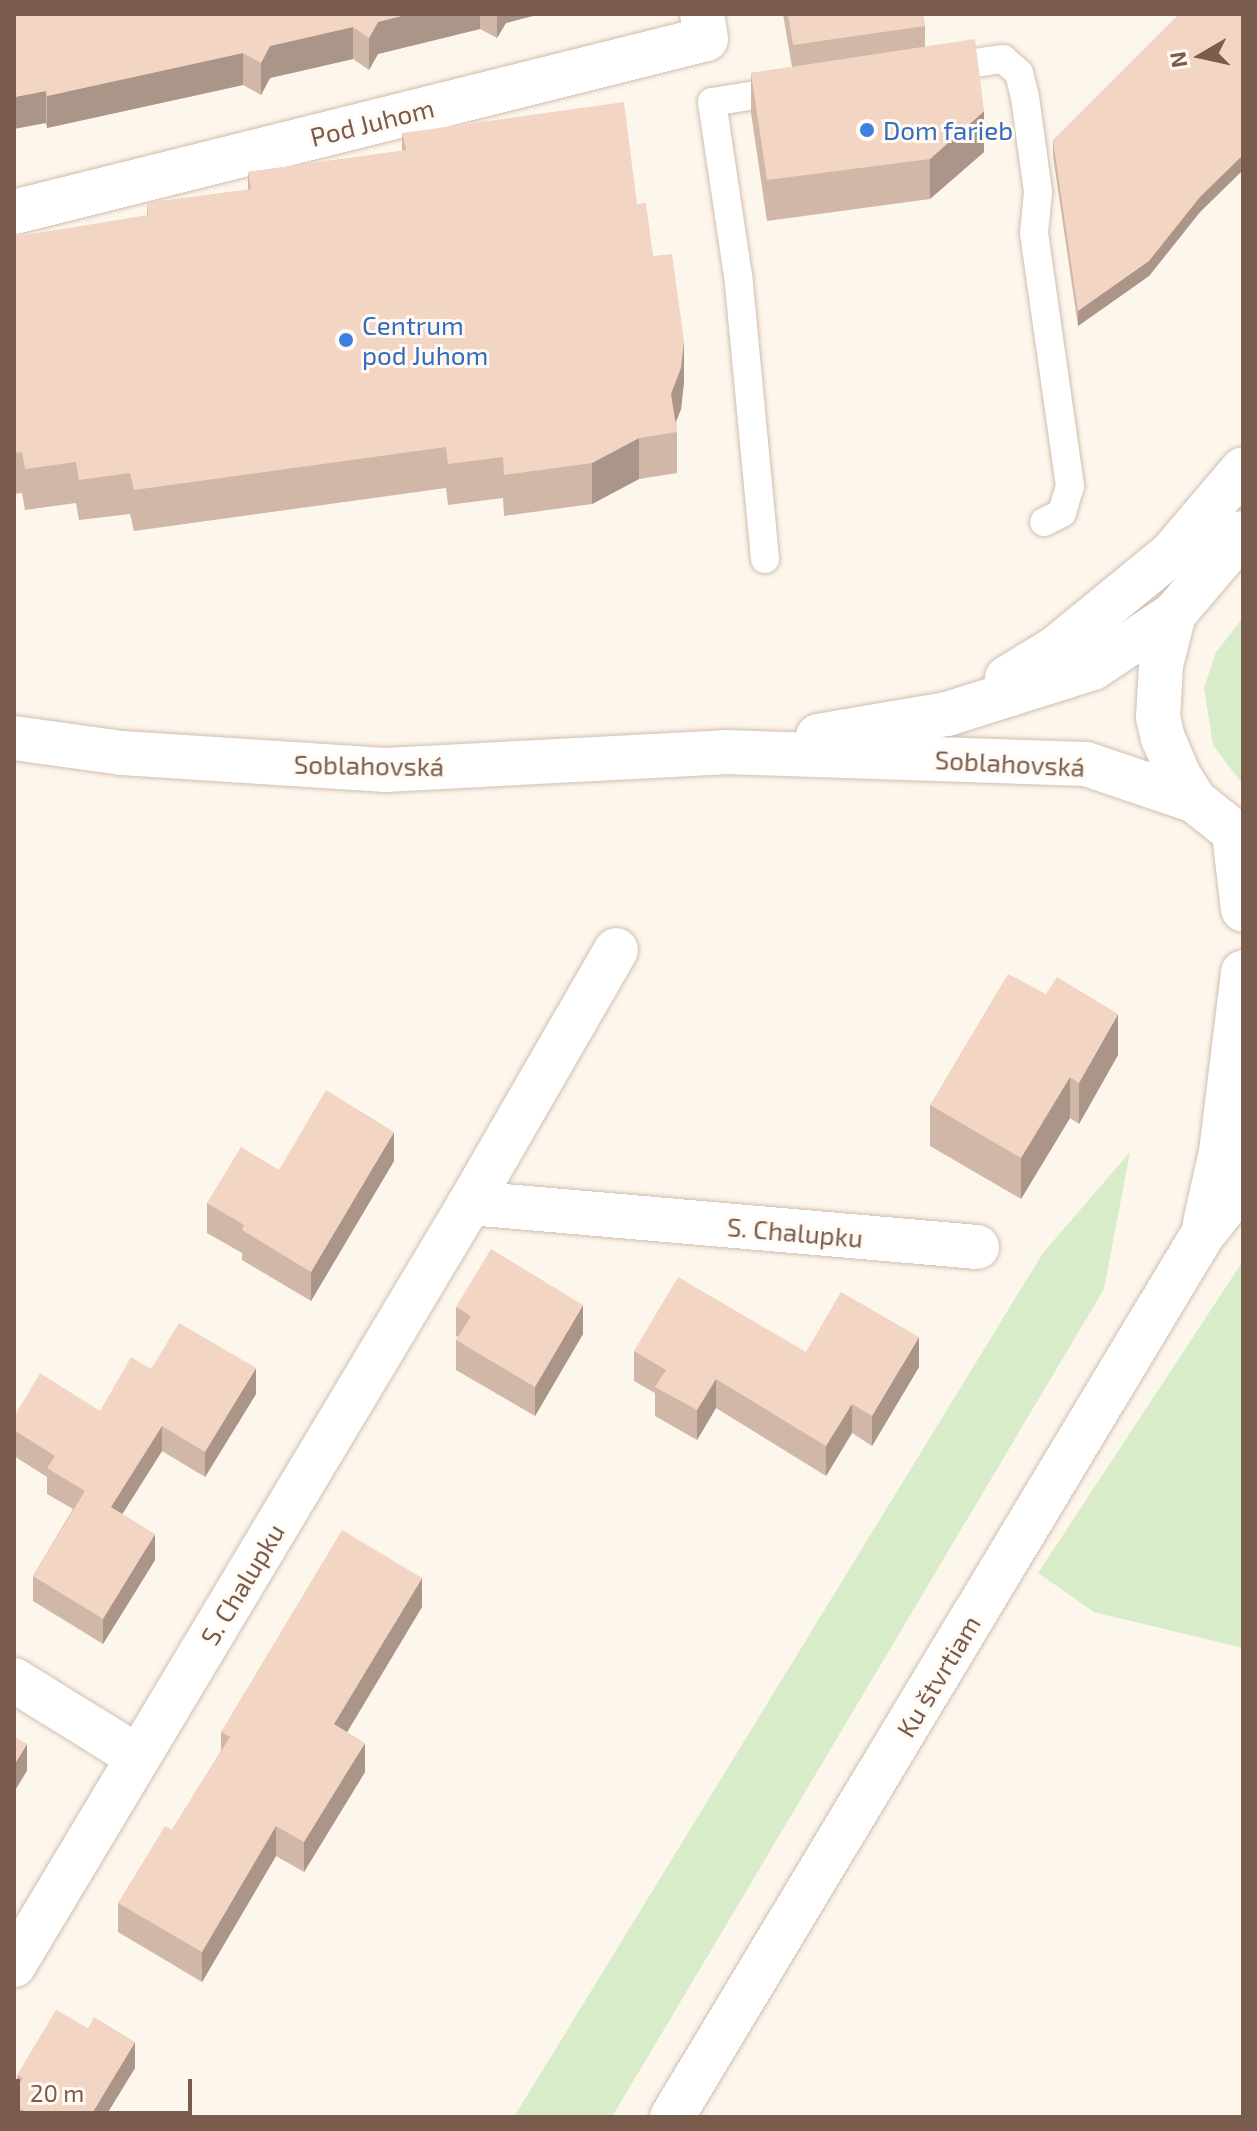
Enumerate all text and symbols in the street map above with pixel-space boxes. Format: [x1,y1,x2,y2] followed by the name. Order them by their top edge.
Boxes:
[1161,16,1241,96] north arrow
[1163,50,1191,70] text: N
[307,92,437,152] street label: Pod Juhom
[883,114,1013,146] place label: Dom farieb
[858,121,876,139] marker: Dom farieb
[362,309,489,370] place label: Centrum pod Juhom
[337,331,355,349] marker: Centrum pod Juhom
[934,743,1086,783] street label: Soblahovská
[294,748,444,782] street label: Soblahovská
[726,1211,864,1253] street label: S. Chalupku
[194,1518,290,1650] street label: S. Chalupku
[889,1609,987,1743] street label: Ku štvrtiam
[20,2063,196,2113] scale bar
[30,2078,84,2107] text: 20 m

